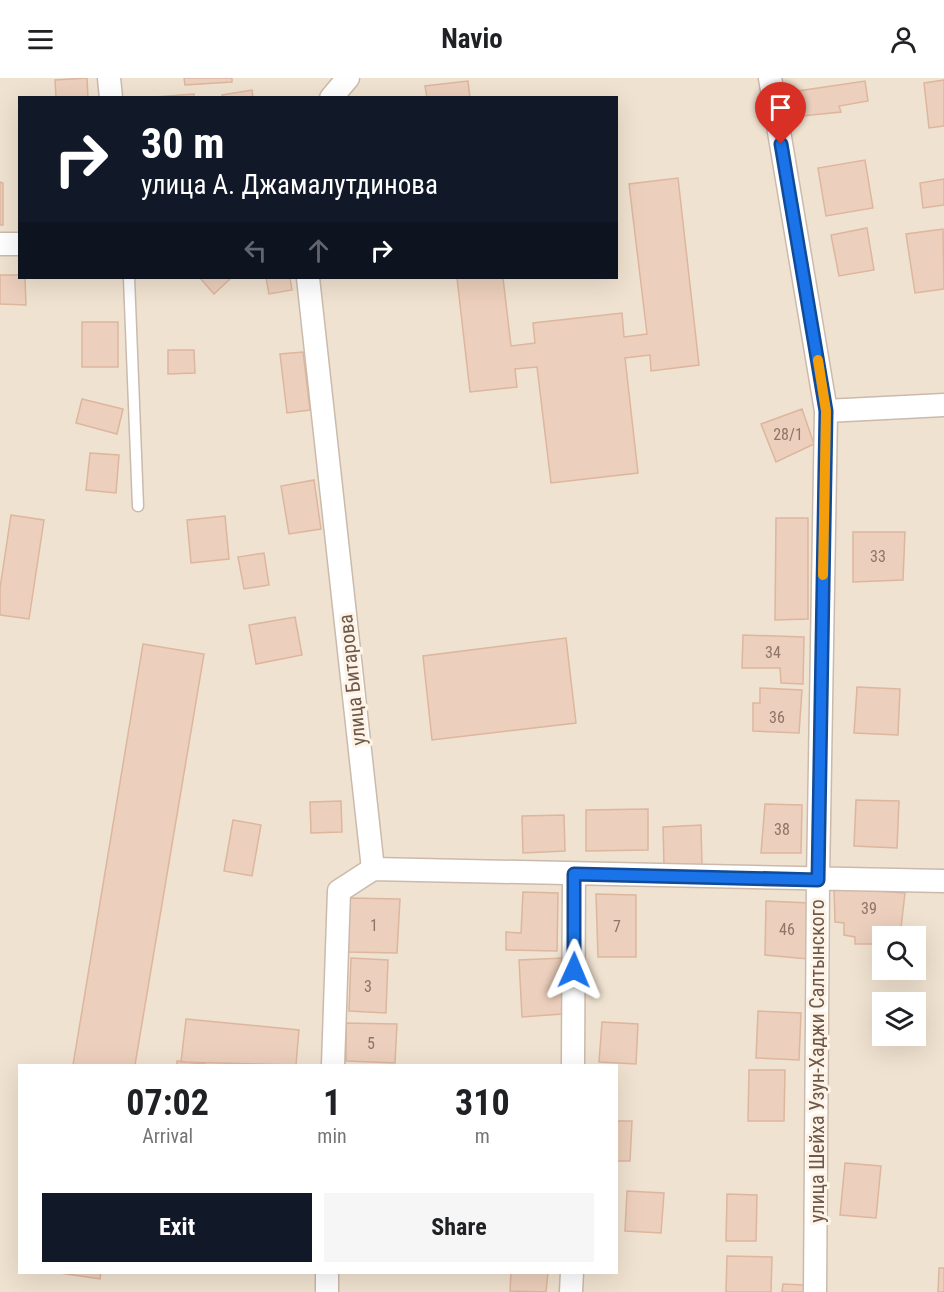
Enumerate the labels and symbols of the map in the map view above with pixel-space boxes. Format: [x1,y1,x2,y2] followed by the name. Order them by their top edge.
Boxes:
[755,82,806,144] pin
[773,425,803,444] house number: 28/1
[870,547,886,566] house number: 33
[333,613,371,747] street label: улица Битарова
[765,643,781,662] house number: 34
[769,708,785,727] house number: 36
[774,820,790,839] house number: 38
[805,899,829,1223] street label: улица Шейха Узун-Хаджи Салтынского
[861,899,877,918] house number: 39
[370,916,378,935] house number: 1
[613,917,621,936] house number: 7
[779,920,795,939] house number: 46
[542,938,606,1002] position arrow
[364,977,372,996] house number: 3
[367,1034,375,1053] house number: 5

